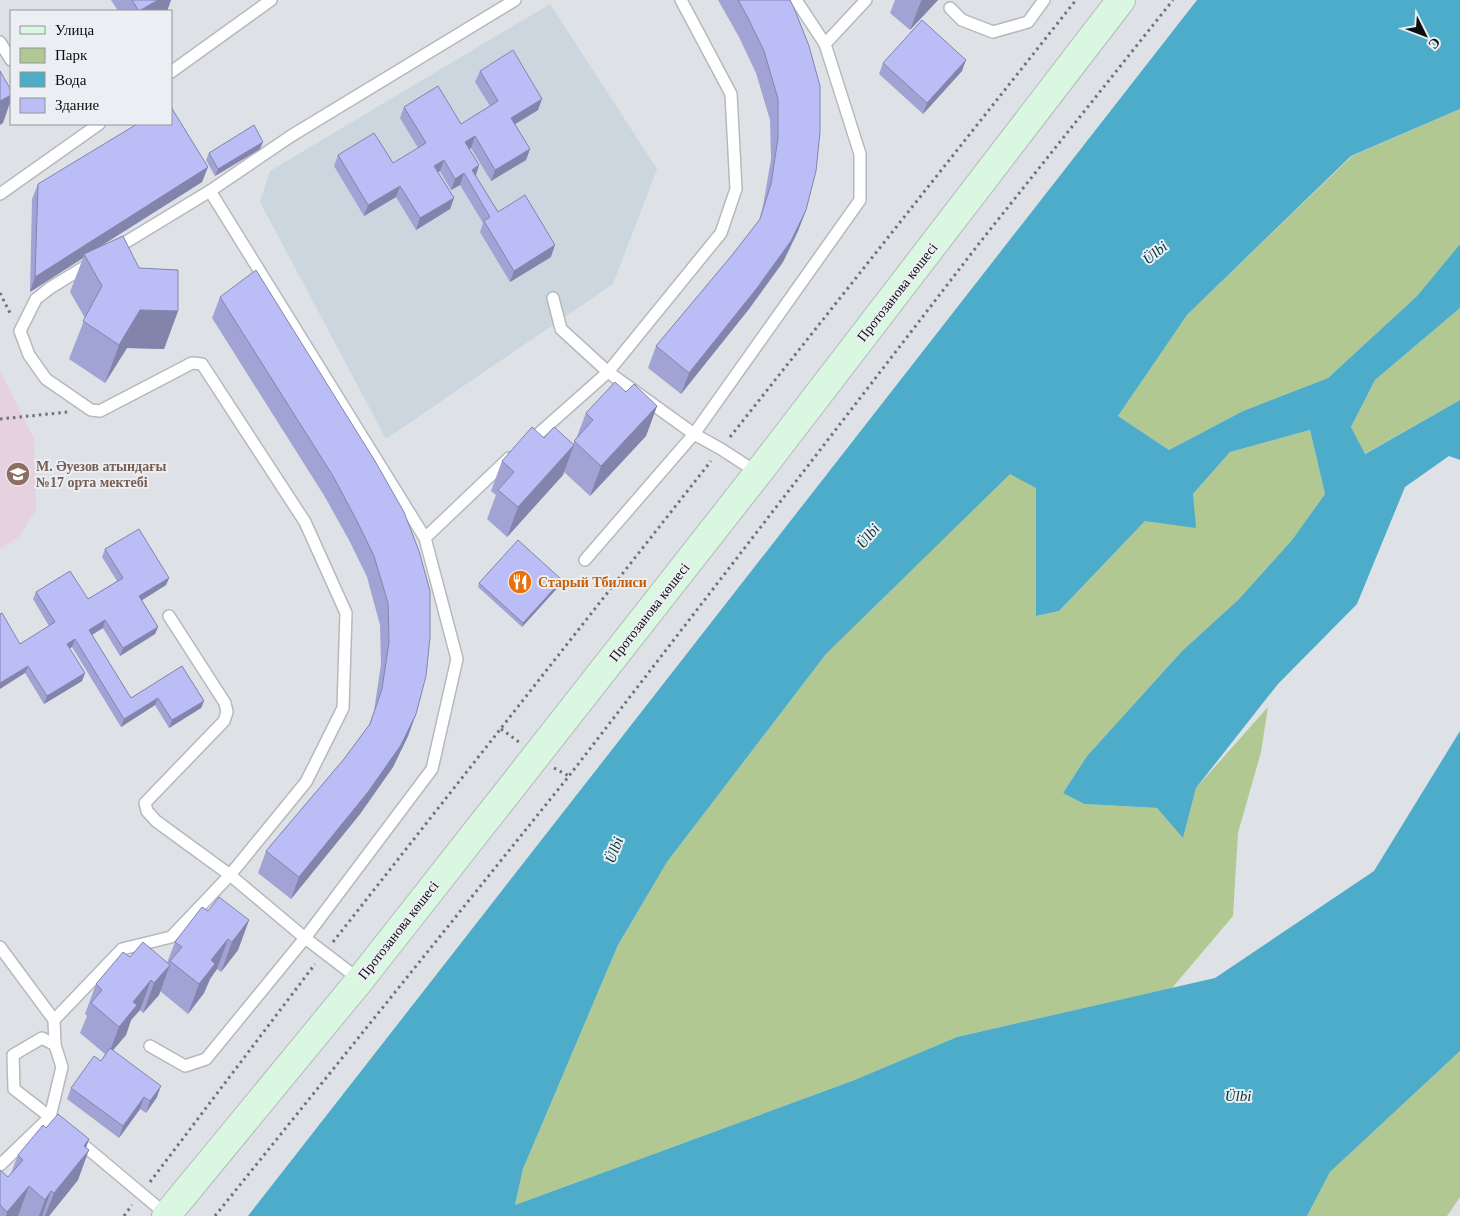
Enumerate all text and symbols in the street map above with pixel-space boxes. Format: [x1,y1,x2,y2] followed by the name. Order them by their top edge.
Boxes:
[10,10,172,125] legend
[1400,10,1450,60] north arrow
[55,22,94,38] text: Улица
[1425,35,1443,52] text: С
[55,47,88,63] text: Парк
[55,72,87,88] text: Вода
[55,97,99,113] text: Здание
[1140,238,1170,268] water label: Ülbi
[854,240,940,344] street label: Протозанова көшесі
[36,459,167,490] place label: М. Әуезов атындағы №17 орта мектебі
[5,461,31,487] school or university icon: М. Әуезов атындағы №17 орта мектебі
[853,521,883,551] water label: Ülbi
[606,560,692,664] street label: Протозанова көшесі
[507,569,533,595] restaurant icon: Старый Тбилиси
[538,575,647,590] place label: Старый Тбилиси
[602,835,626,865] water label: Ülbi
[355,878,441,982] street label: Протозанова көшесі
[1225,1088,1251,1104] water label: Ülbi

